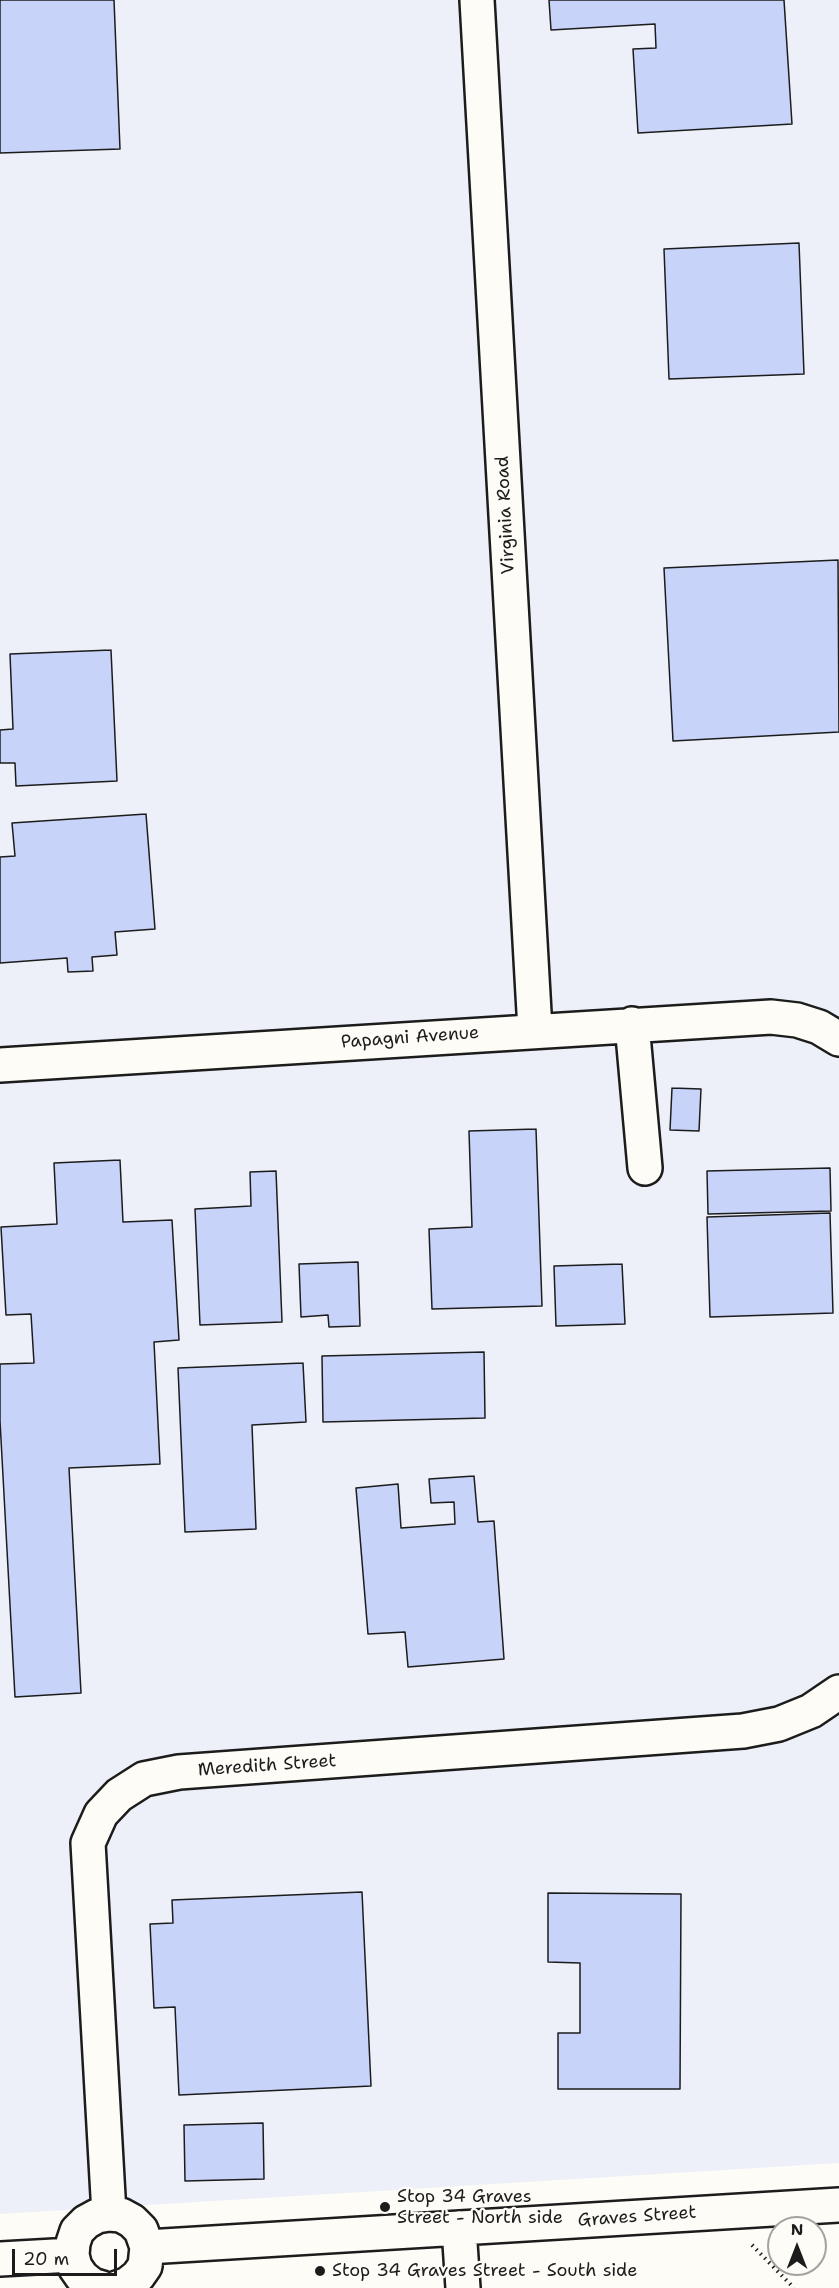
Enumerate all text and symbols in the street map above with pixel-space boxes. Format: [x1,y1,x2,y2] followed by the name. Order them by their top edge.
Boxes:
[492,455,520,575] street label: Virginia Road
[340,1022,480,1054] street label: Papagni Avenue
[197,1750,337,1782] street label: Meredith Street
[397,2186,563,2228] place label: Stop 34 Graves Street - North side
[378,2200,392,2214] marker: Stop 34 Graves Street - North side
[577,2202,697,2232] street label: Graves Street
[767,2216,827,2276] north arrow
[791,2219,803,2240] text: N
[15,2237,120,2275] scale bar
[23,2247,69,2271] text: 20 m
[332,2260,637,2282] place label: Stop 34 Graves Street - South side
[313,2264,327,2278] marker: Stop 34 Graves Street - South side

